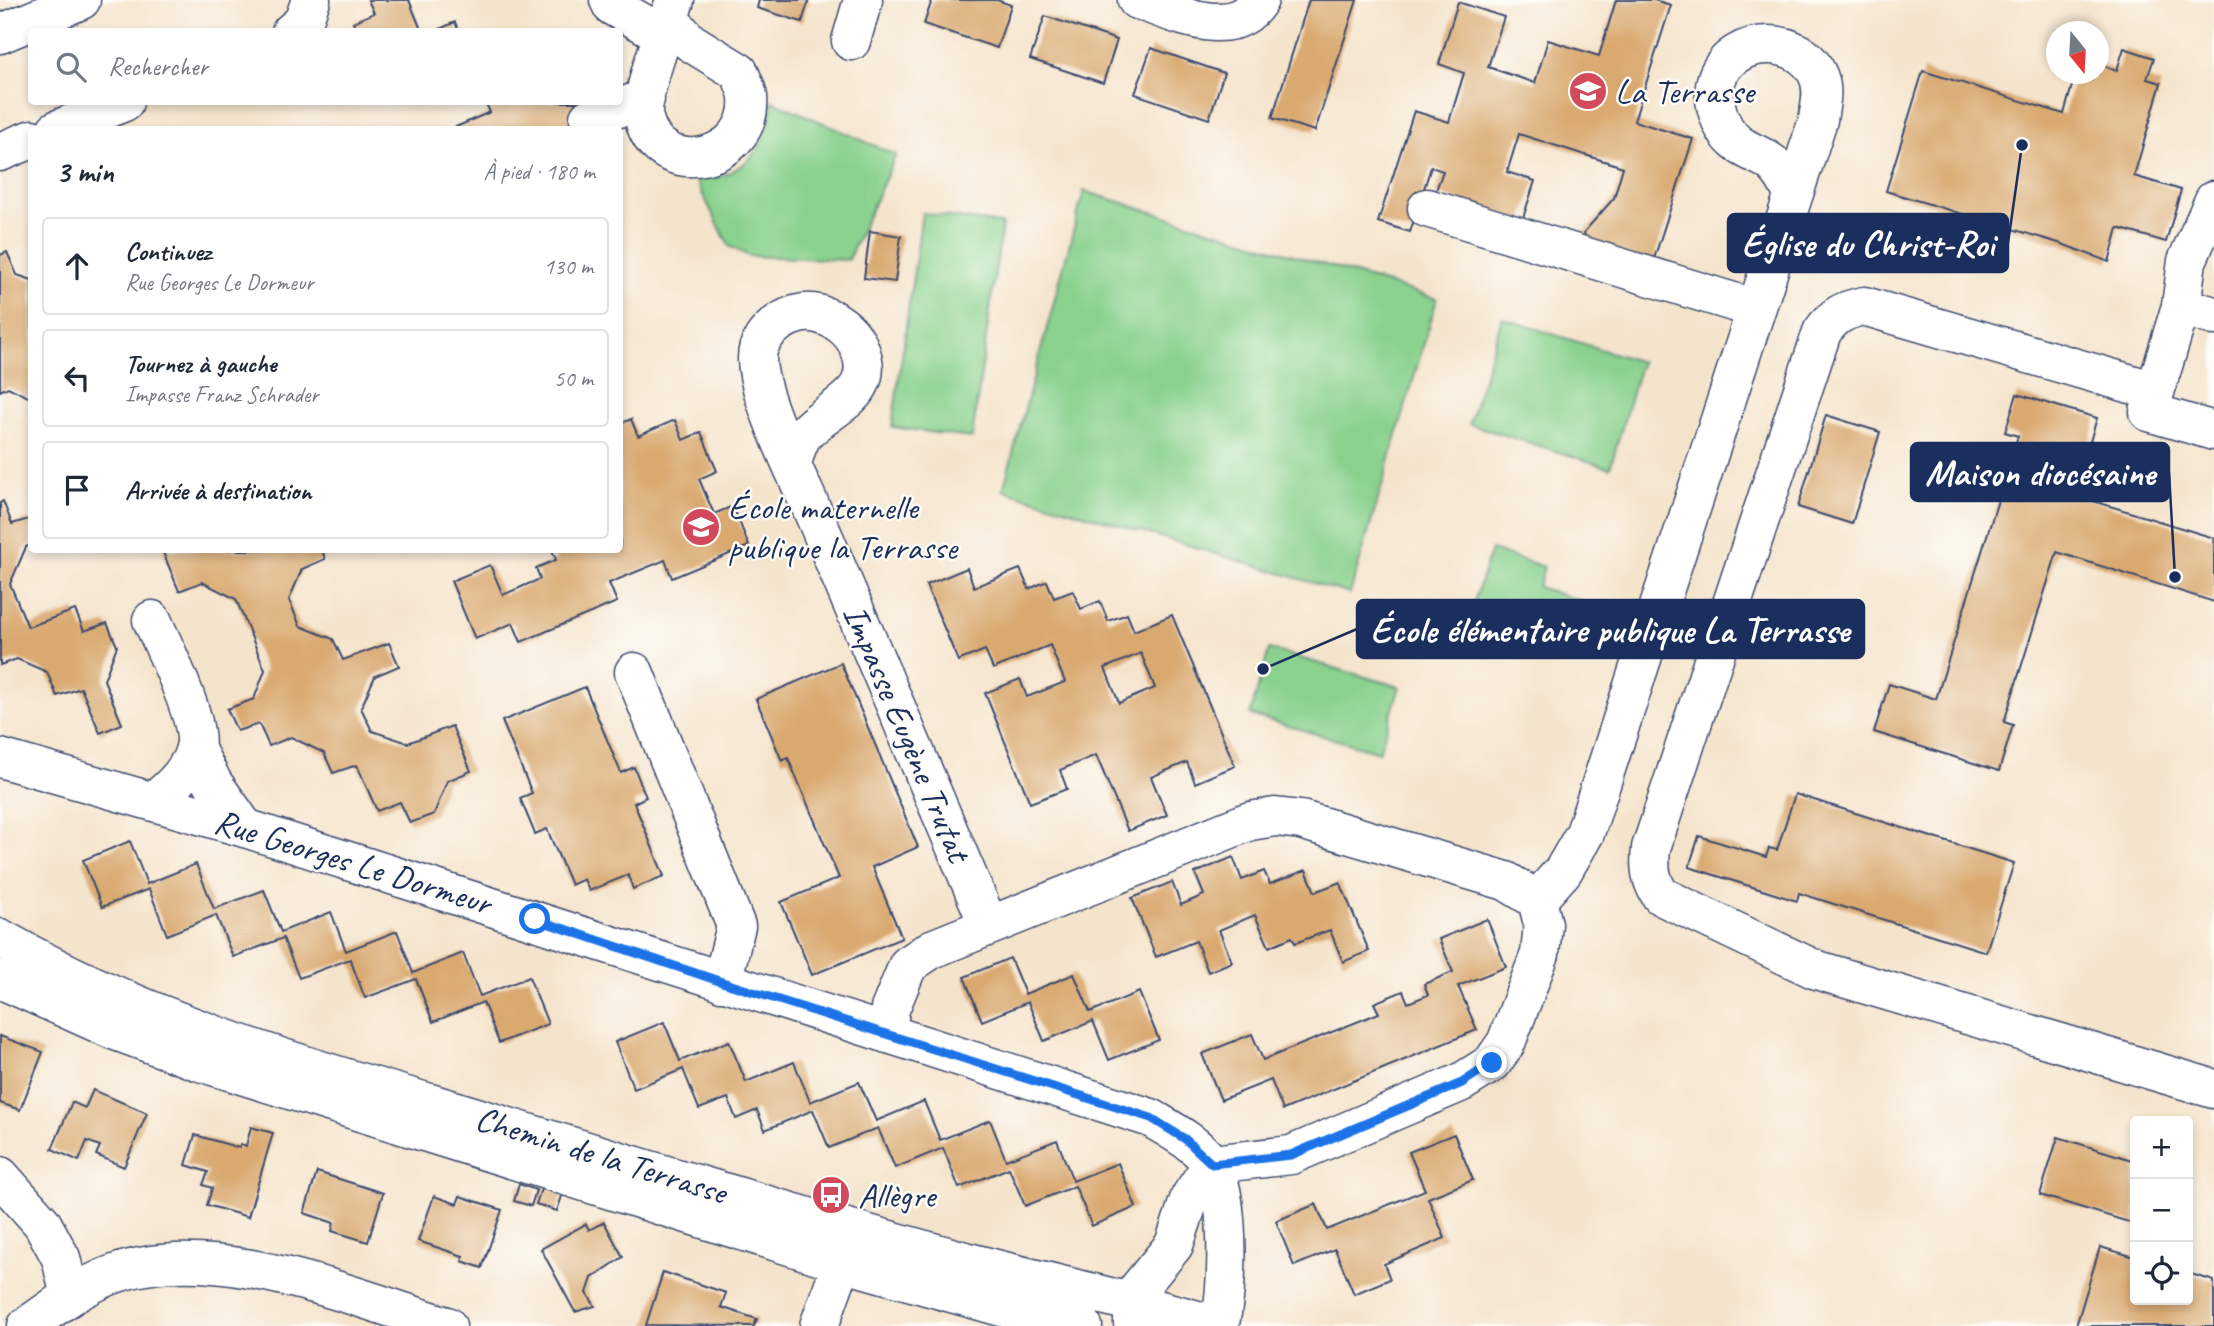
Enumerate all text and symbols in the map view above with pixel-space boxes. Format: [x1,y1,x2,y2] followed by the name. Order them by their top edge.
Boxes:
[2046,21,2109,84] north arrow
[28,28,623,105] search box
[52,48,90,86] icon: search
[108,50,208,83] text: Rechercher
[1615,69,1756,114] place label: La Terrasse
[1567,70,1609,112] school or university icon: La Terrasse
[56,153,113,191] text: 3 min
[483,157,595,186] text: À pied · 180 m
[1728,214,2008,272] callout: Église du Christ-Roi
[1742,220,1999,267] text: Église du Christ-Roi
[125,235,211,268] text: Continuez
[58,247,96,285] icon: ahead
[544,252,593,281] text: 130 m
[125,268,313,297] text: Rue Georges Le Dormeur
[125,347,276,380] text: Tournez à gauche
[58,359,96,397] icon: left
[554,364,593,393] text: 50 m
[125,380,319,409] text: Impasse Franz Schrader
[1911,443,2169,501] callout: Maison diocésaine
[1925,449,2158,496] text: Maison diocésaine
[58,471,96,509] icon: arrive
[125,474,311,507] text: Arrivée à destination
[728,485,959,570] place label: École maternelle publique la Terrasse
[680,506,722,548] school or university icon: École maternelle publique la Terrasse
[833,598,983,871] street label: Impasse Eugène Trutat
[1357,600,1864,658] callout: École élémentaire publique La Terrasse
[1371,606,1852,653] text: École élémentaire publique La Terrasse
[209,799,499,926] street label: Rue Georges Le Dormeur
[519,903,550,934] route start
[1476,1047,1507,1078] route end
[470,1096,734,1215] street label: Chemin de la Terrasse
[2130,1116,2193,1305] map controls
[2130,1116,2193,1179] button: +
[858,1173,938,1218] place label: Allègre
[810,1174,852,1216] bus stop icon: Allègre
[2130,1179,2193,1242] button: −
[2130,1242,2193,1305] button: locate

